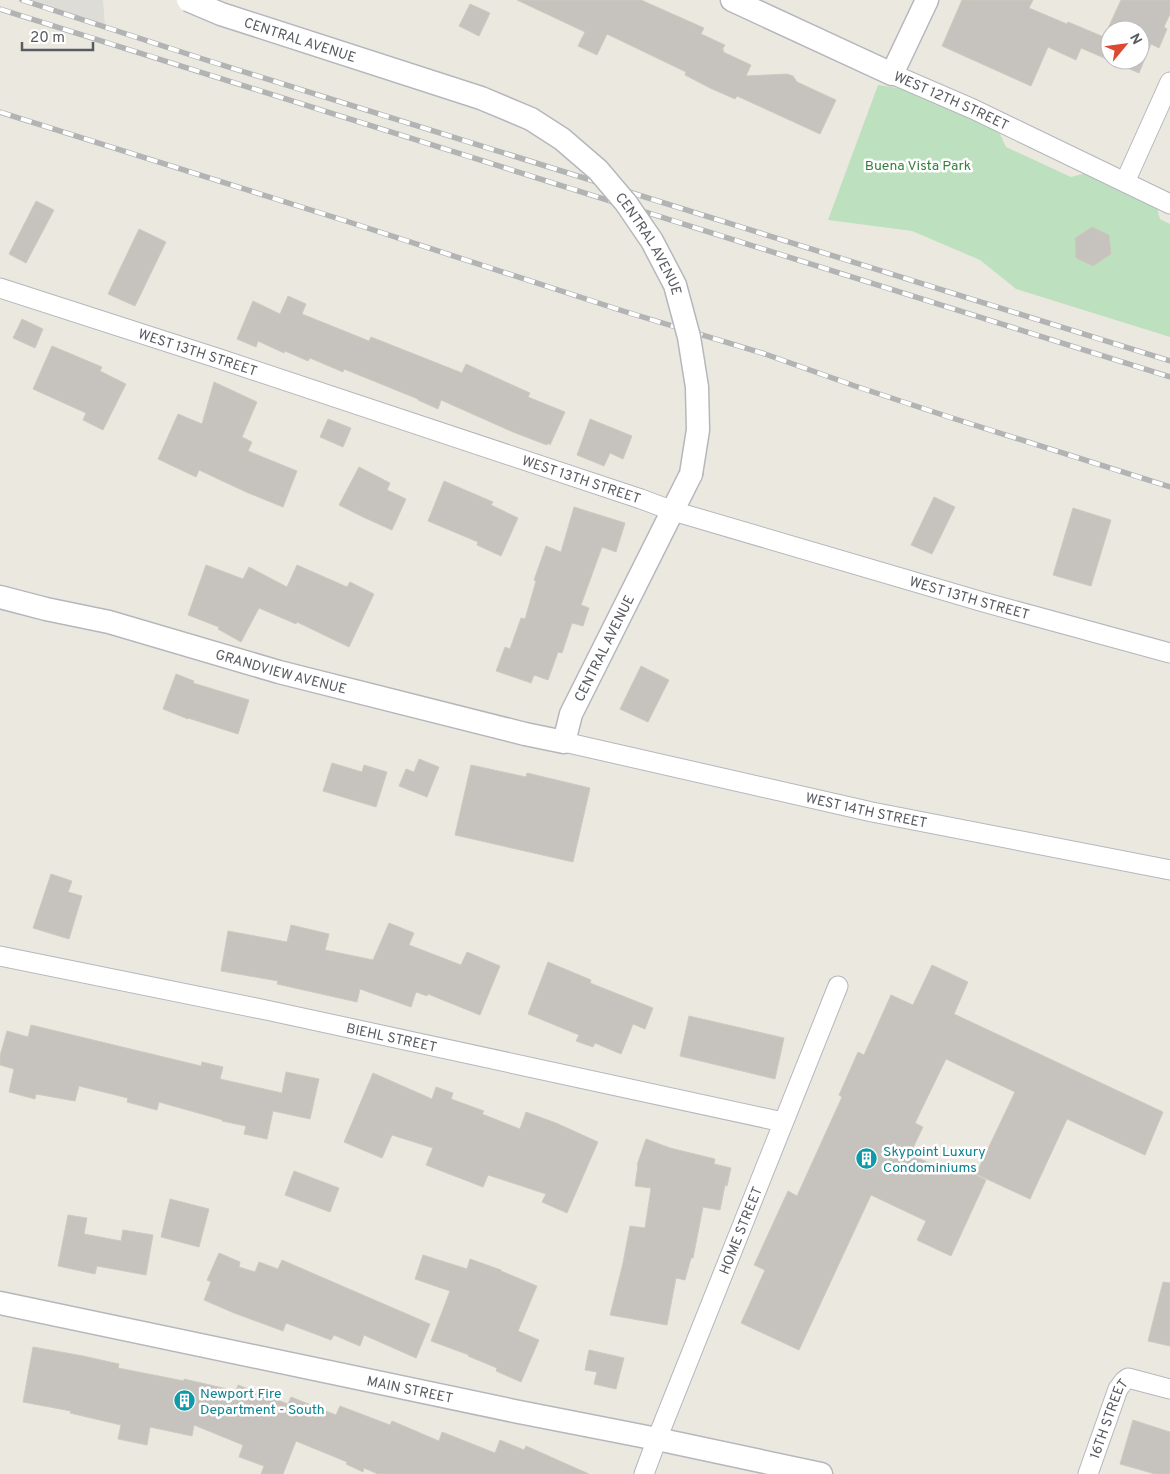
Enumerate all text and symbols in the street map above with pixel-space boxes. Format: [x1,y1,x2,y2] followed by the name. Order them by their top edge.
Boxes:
[241,15,358,67] street label: CENTRAL AVENUE
[22,20,94,52] scale bar
[1100,20,1150,70] north arrow
[30,29,65,48] text: 20 m
[1125,31,1145,48] text: N
[891,69,1011,135] street label: WEST 12TH STREET
[865,158,971,175] park label: Buena Vista Park
[611,190,684,297] street label: CENTRAL AVENUE
[136,326,259,381] street label: WEST 13TH STREET
[519,453,642,508] street label: WEST 13TH STREET
[907,574,1031,624] street label: WEST 13TH STREET
[571,593,639,705] street label: CENTRAL AVENUE
[213,647,348,699] street label: GRANDVIEW AVENUE
[804,790,928,833] street label: WEST 14TH STREET
[344,1021,438,1057] street label: BIEHL STREET
[883,1144,986,1177] place label: Skypoint Luxury Condominiums
[855,1147,879,1171] building icon: Skypoint Luxury Condominiums
[717,1184,767,1277] street label: HOME STREET
[365,1373,454,1408] street label: MAIN STREET
[1087,1376,1133,1462] street label: 16TH STREET
[200,1386,325,1419] place label: Newport Fire Department - South
[172,1389,196,1413] building icon: Newport Fire Department - South

